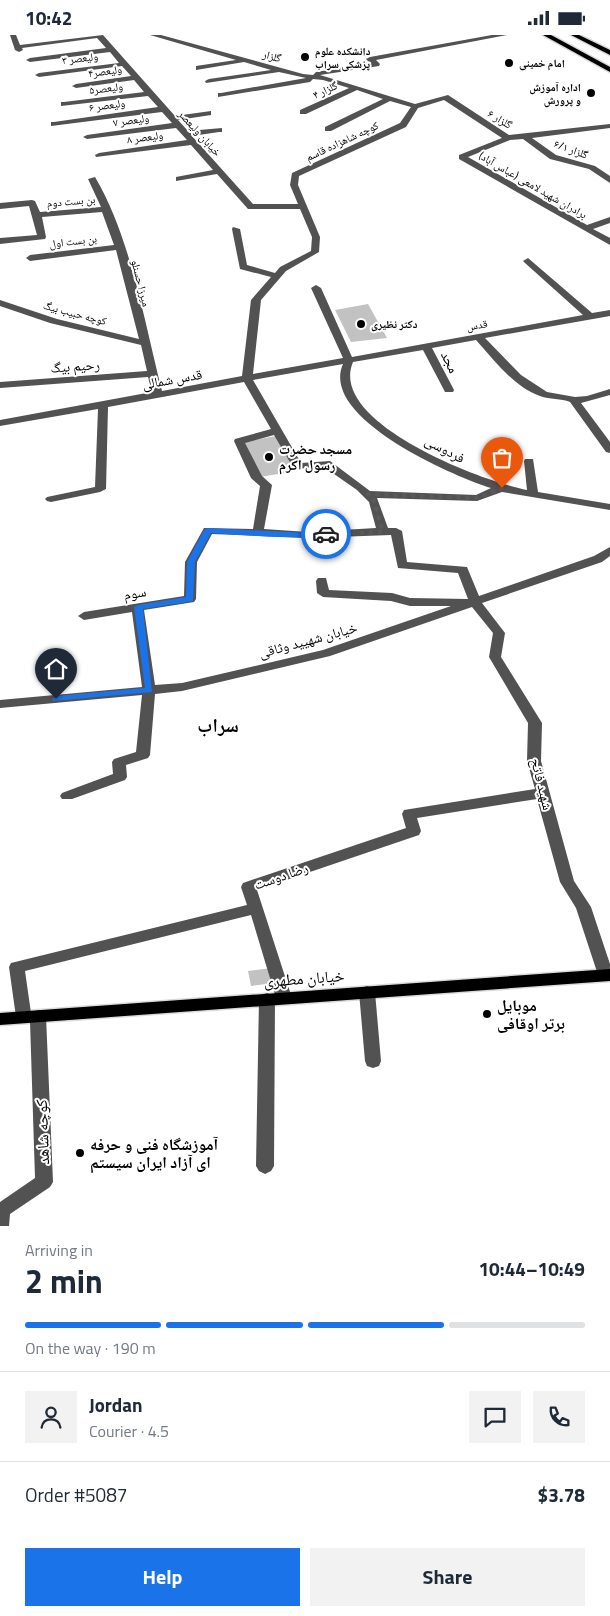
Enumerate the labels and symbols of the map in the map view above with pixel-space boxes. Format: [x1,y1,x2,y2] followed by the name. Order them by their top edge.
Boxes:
[315,43,371,72] place label: دانشکده علوم پزشکی سراب
[260,46,283,66] street label: گلزار
[61,48,99,68] street label: ولیعصر ۳
[299,51,311,63] marker: دانشکده علوم پزشکی سراب
[519,55,565,71] place label: امام خمینی
[503,57,515,69] marker: امام خمینی
[87,61,123,81] street label: ولیعصر۴
[310,77,341,103] street label: گلزار ۴
[88,78,124,98] street label: ولیعصر۵
[529,79,581,108] place label: اداره آموزش و پرورش
[585,87,597,99] marker: اداره آموزش و پرورش
[88,95,126,115] street label: ولیعصر ۶
[485,105,516,133] street label: گلزار ۶
[174,106,225,160] street label: خیابان ولیعصر
[112,110,150,130] street label: ولیعصر ۷
[303,117,381,165] street label: کوچه شاهزاده قاسم
[126,127,164,147] street label: ولیعصر ۸
[552,135,591,163] street label: گلزار ۶/۱
[476,147,590,223] street label: برادران شهید لامعی (عباس آباد)
[46,191,96,211] street label: بن بست دوم
[48,230,98,252] street label: بن بست اول
[127,258,155,308] street label: میرزا حسنلو
[41,297,109,329] street label: کوچه حبیب بیگ
[465,315,489,335] street label: قدس
[371,316,418,332] place label: دکتر نظیری
[355,318,367,330] marker: دکتر نظیری
[436,347,465,376] street label: مجد
[50,353,100,378] street label: رحیم بیگ
[140,363,204,394] street label: قدس شمالی
[421,429,469,468] street label: فردوسی
[481,437,523,488] pin
[279,438,352,475] place label: مسجد حضرت رسول اکرم
[263,451,275,463] marker: مسجد حضرت رسول اکرم
[301,509,351,559] courier
[122,580,148,605] street label: سوم
[256,616,359,663] street label: خیابان شهیید وثاقی
[35,648,77,699] pin
[197,710,239,739] district label: سراب
[526,756,559,812] street label: شهید فاتح
[251,856,311,895] street label: رضا دوست
[263,963,345,993] street label: خیابان مطهری
[497,993,565,1035] place label: موبایل برتر اوقافی
[481,1008,493,1020] marker: موبایل برتر اوقافی
[29,1099,55,1165] street label: کوچه شاهد
[90,1132,219,1174] place label: آموزشگاه فنی و حرفه ای آزاد ایران سیستم
[74,1147,86,1159] marker: آموزشگاه فنی و حرفه ای آزاد ایران سیستم

